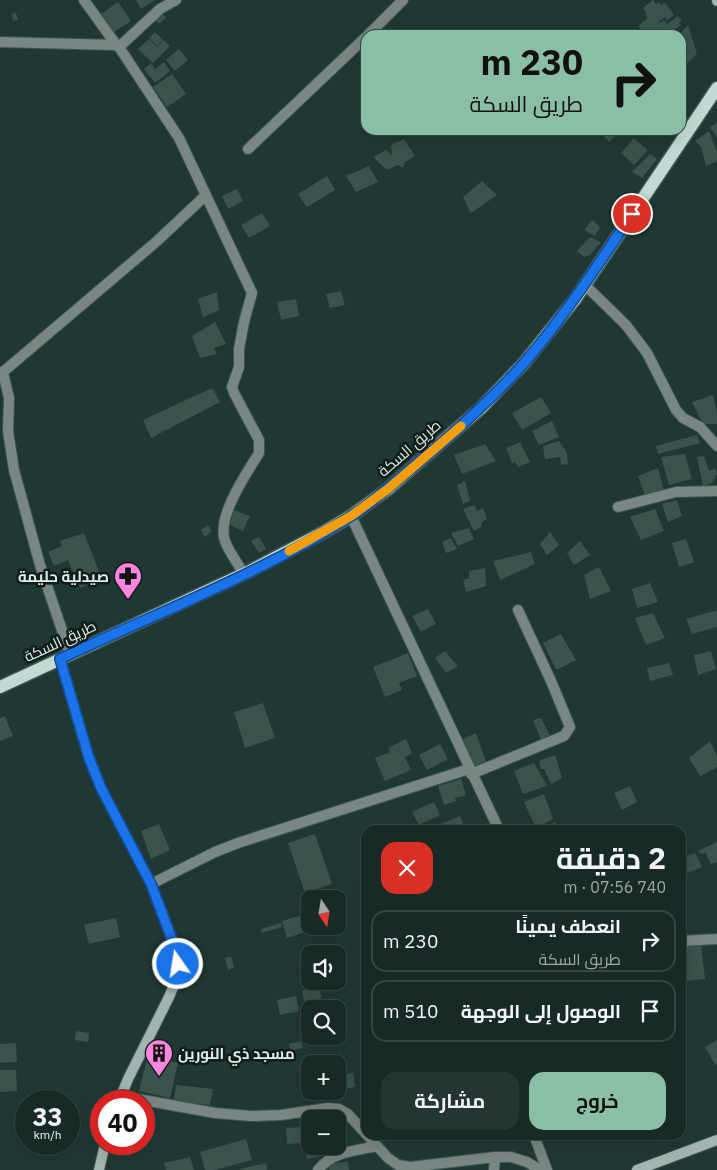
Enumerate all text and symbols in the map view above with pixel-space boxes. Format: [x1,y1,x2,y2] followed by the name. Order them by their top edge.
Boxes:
[480,39,583,85] text: 230 m
[601,50,666,115] icon: right
[469,89,583,118] text: طريق السكة
[611,193,653,235] pin
[618,200,646,228] icon: arrive
[374,415,445,481] street label: طريق السكة
[113,561,143,600] pharmacy icon: صيدلية حليمة
[18,567,109,586] place label: صيدلية حليمة
[21,616,100,667] street label: طريق السكة
[556,838,666,877] text: 2 دقيقة
[381,842,433,894] button: close
[564,877,666,897] text: 740 m · 07:56
[301,890,346,935] north arrow
[301,890,346,1155] map controls
[515,914,621,938] text: انعطف يمينًا
[636,927,664,955] icon: right
[383,929,438,953] text: 230 m
[151,937,203,989] position arrow
[301,945,346,990] button: sound
[538,949,621,969] text: طريق السكة
[636,997,664,1025] icon: arrive
[383,999,438,1023] text: 510 m
[461,999,621,1023] text: الوصول إلى الوجهة
[301,1000,346,1045] button: search
[144,1038,174,1077] building icon: مسجد ذي النورين
[178,1044,295,1066] place label: مسجد ذي النورين
[301,1055,346,1100] button: +
[381,1072,519,1130] button: مشاركة
[529,1072,666,1130] button: خروج
[90,1090,155,1155] speed limit sign: 40
[32,1100,63,1133] text: 33
[301,1110,346,1155] button: −
[33,1127,62,1142] text: km/h

